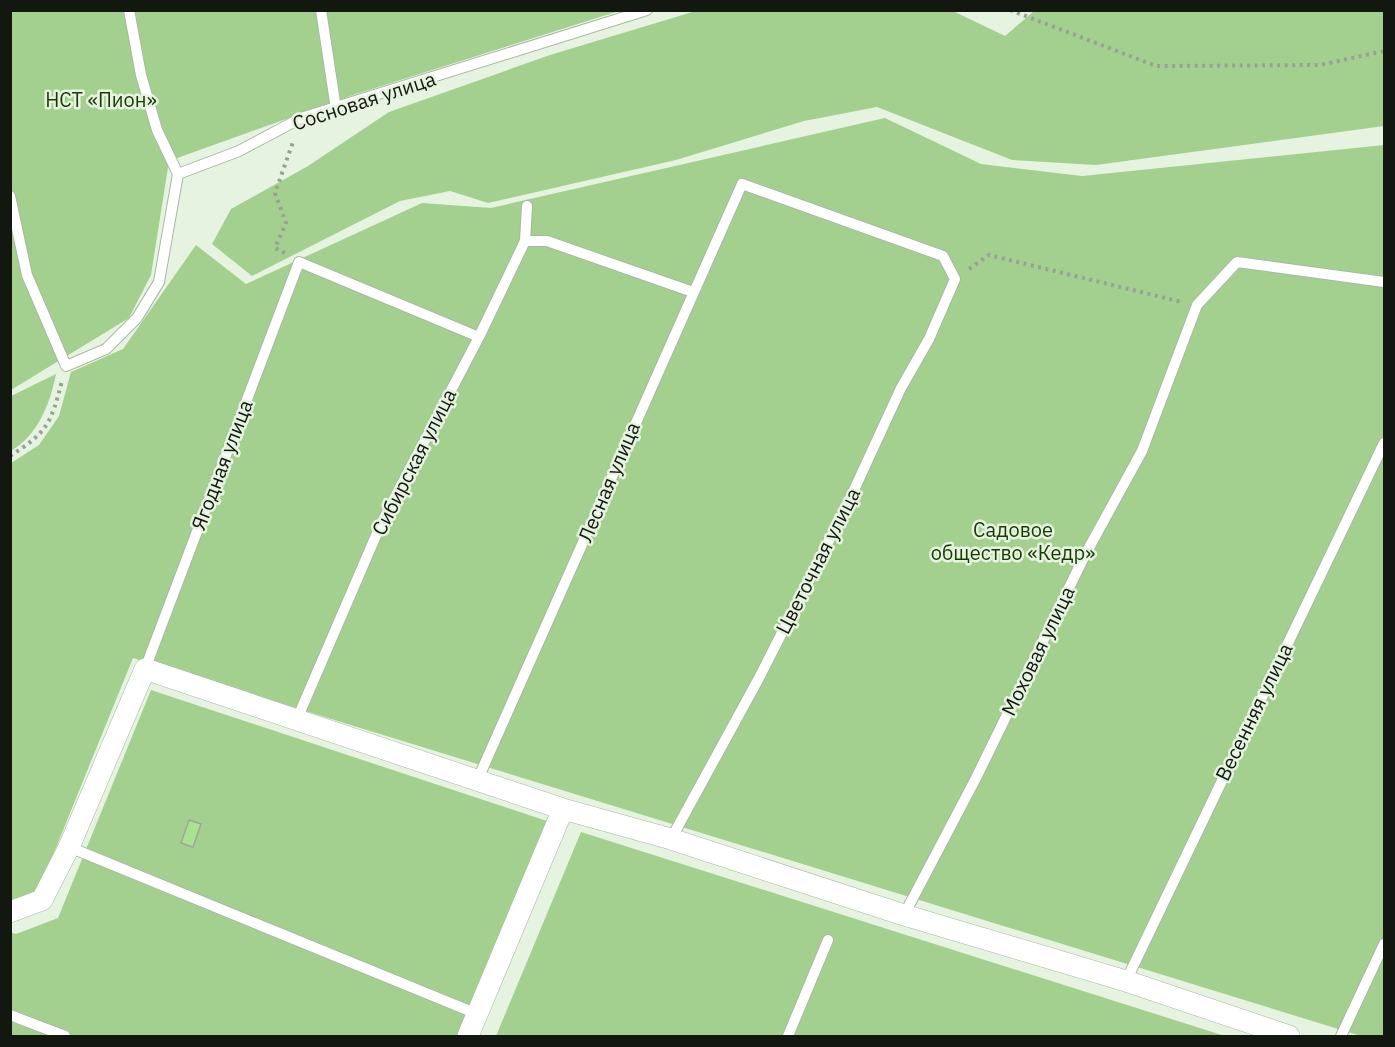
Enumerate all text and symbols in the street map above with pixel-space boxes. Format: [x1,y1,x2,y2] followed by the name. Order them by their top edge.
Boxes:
[289,65,439,136] street label: Сосновая улица
[45,86,157,113] park label: НСТ «Пион»
[365,384,462,540] street label: Сибирская улица
[184,396,259,534] street label: Ягодная улица
[571,417,646,546] street label: Лесная улица
[769,483,866,639] street label: Цветочная улица
[931,516,1095,566] park label: Садовое общество «Кедр»
[995,581,1081,720] street label: Моховая улица
[1209,638,1299,785] street label: Весенняя улица

